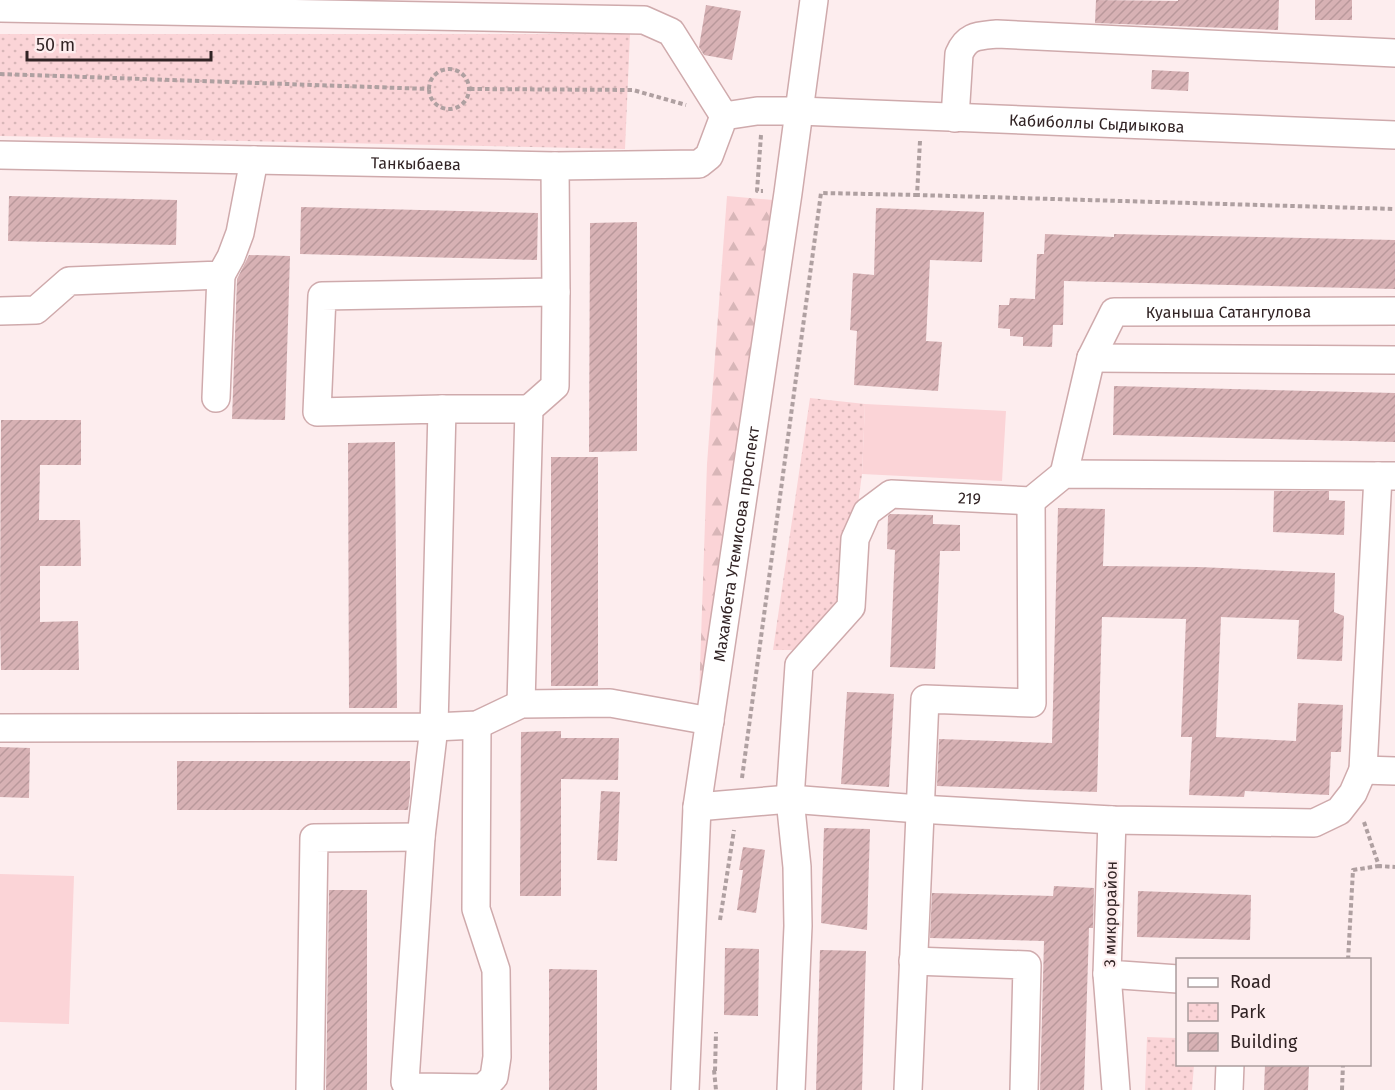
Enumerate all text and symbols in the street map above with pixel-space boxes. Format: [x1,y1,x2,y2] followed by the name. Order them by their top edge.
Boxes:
[27,24,212,62] scale bar
[36,34,75,56] text: 50 m
[1009,110,1185,137] street label: Кабиболлы Сыдиыкова
[371,153,461,174] street label: Танкыбаева
[1146,302,1311,322] street label: Куаныша Сатангулова
[710,424,763,663] street label: Махамбета Утемисова проспект
[958,488,981,508] street label: 219
[1100,861,1121,967] street label: 3 микрорайон
[1176,958,1371,1066] legend
[1230,971,1272,993] text: Road
[1230,1001,1266,1023] text: Park
[1230,1031,1298,1053] text: Building

